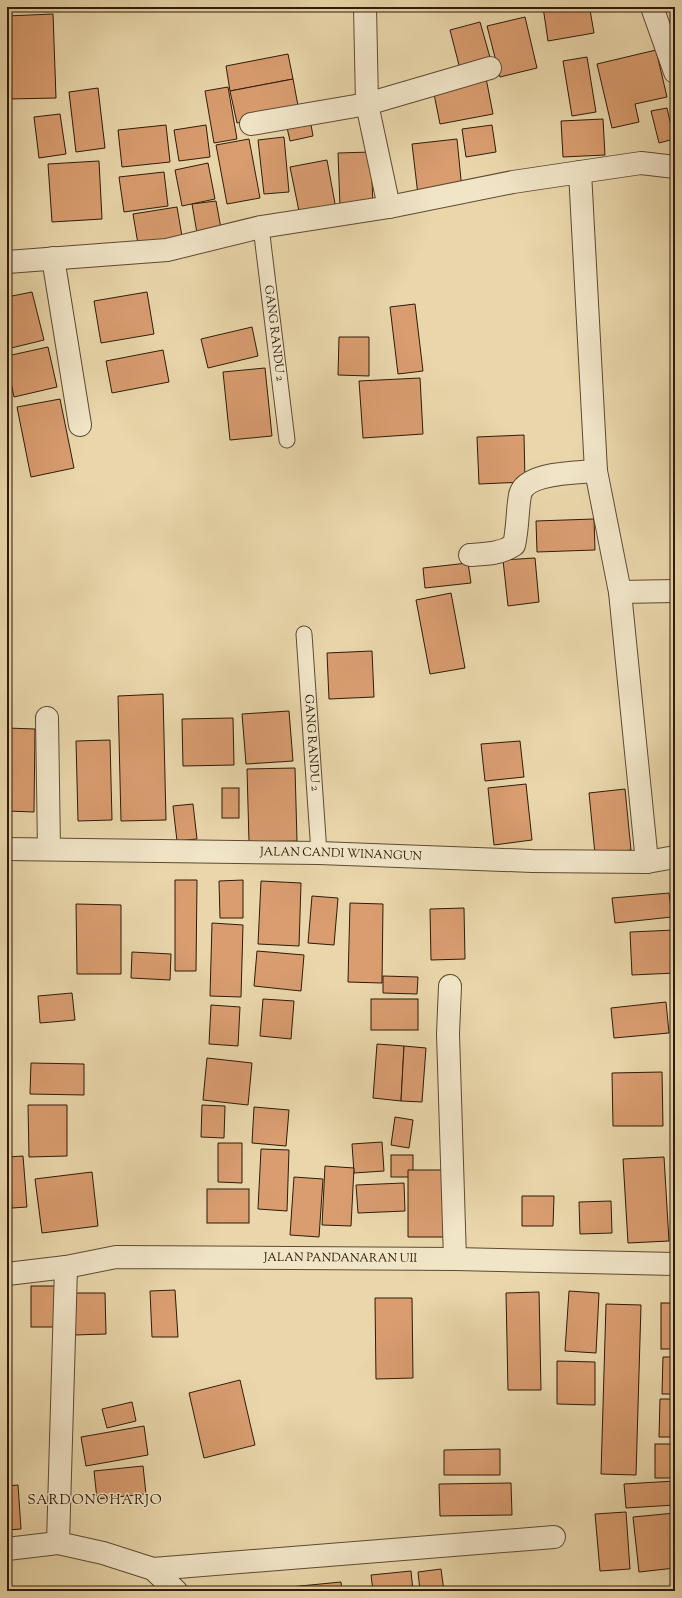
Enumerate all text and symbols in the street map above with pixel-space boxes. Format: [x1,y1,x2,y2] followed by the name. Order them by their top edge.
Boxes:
[259,284,289,383] street label: GANG RANDU 2
[299,694,324,792] street label: GANG RANDU 2
[259,843,423,866] street label: JALAN CANDI WINANGUN
[263,1249,417,1268] street label: JALAN PANDANARAN UII
[27,1491,163,1511] district label: SARDONOHARJO

